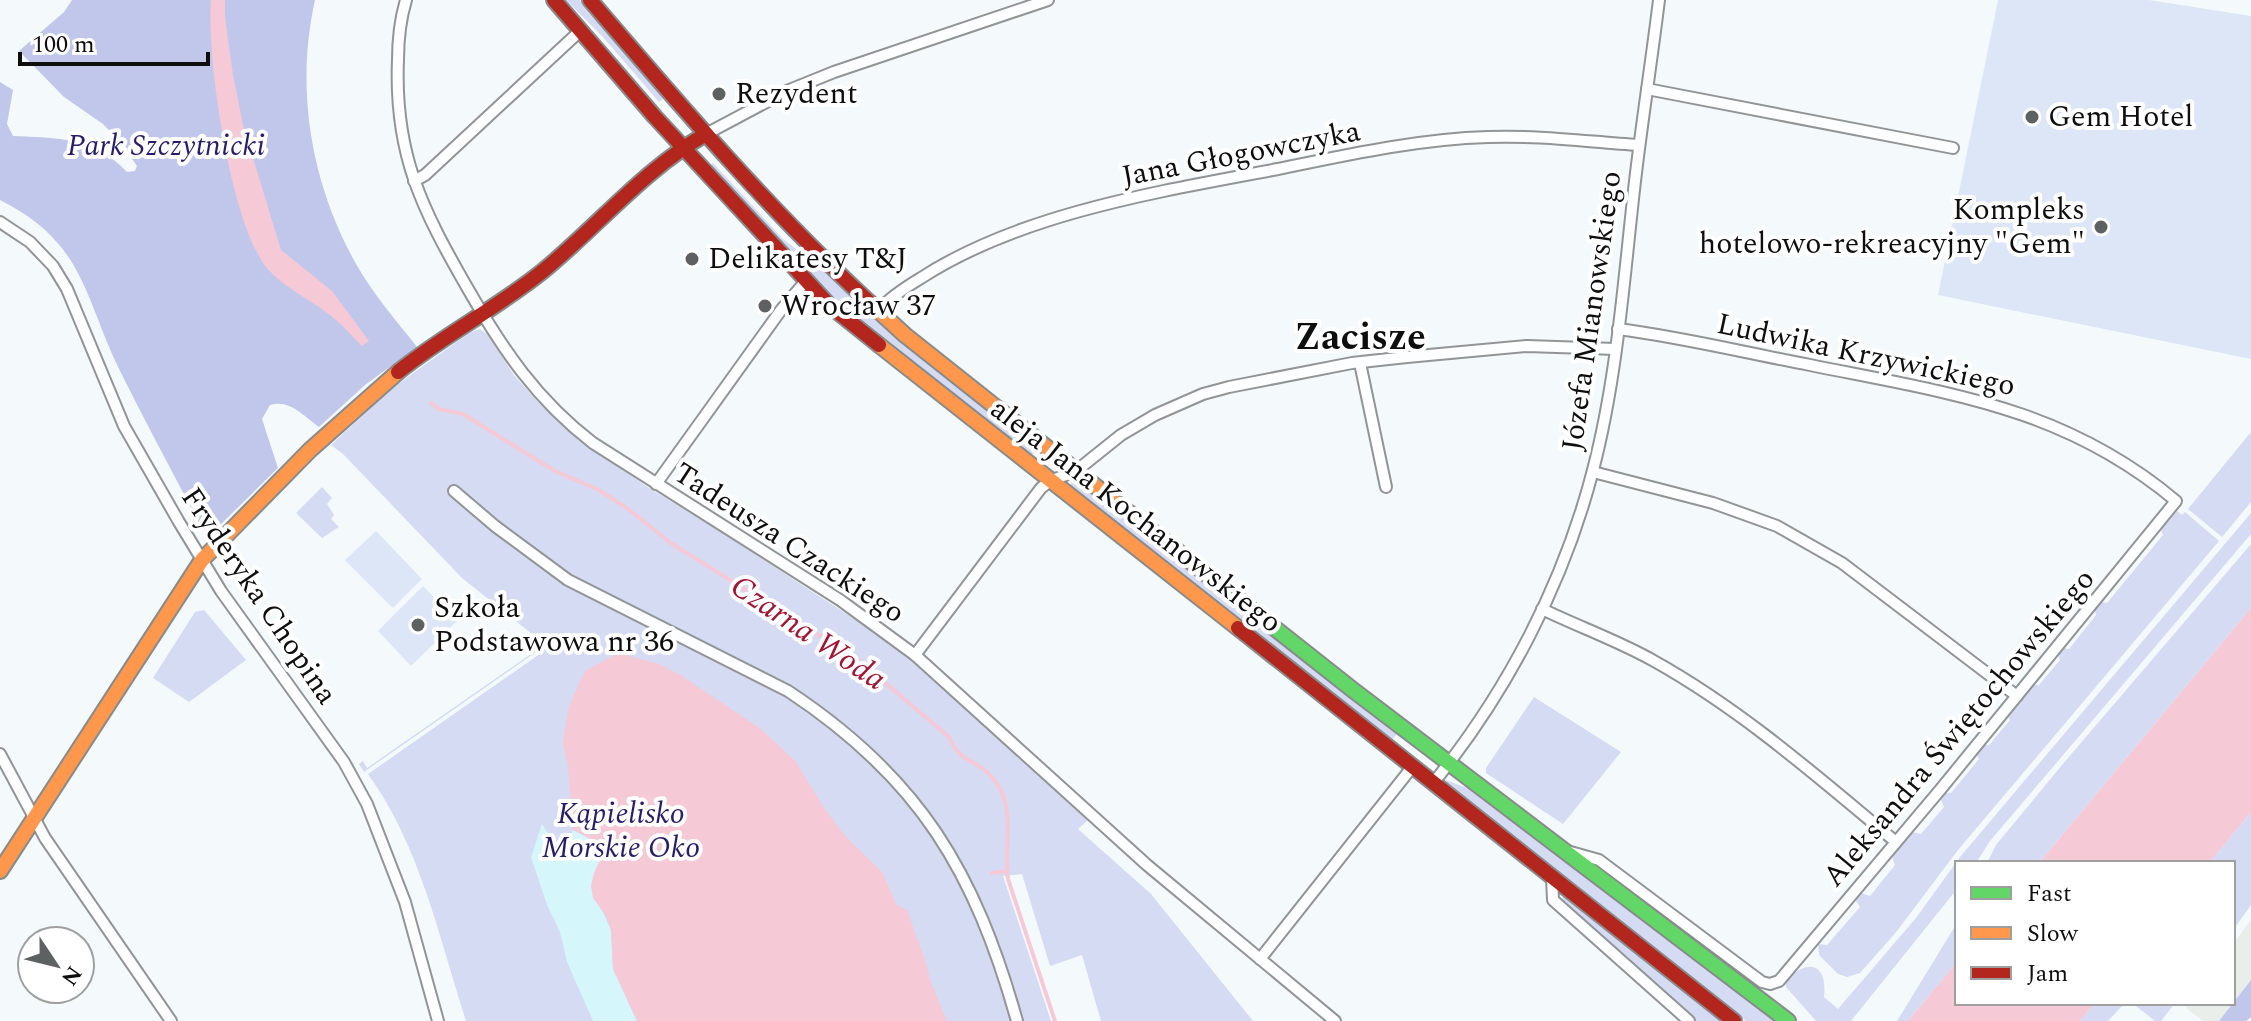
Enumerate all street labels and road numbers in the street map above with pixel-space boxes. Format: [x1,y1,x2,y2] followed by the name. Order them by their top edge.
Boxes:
[1118,108,1365,200] street label: Jana Głogowczyka
[1550,168,1634,454] street label: Józefa Mianowskiego
[1713,301,2019,409] street label: Ludwika Krzywickiego
[980,387,1292,645] street label: aleja Jana Kochanowskiego
[664,451,914,635] street label: Tadeusza Czackiego
[169,478,349,714] street label: Fryderyka Chopina
[1812,559,2106,897] street label: Aleksandra Świętochowskiego

